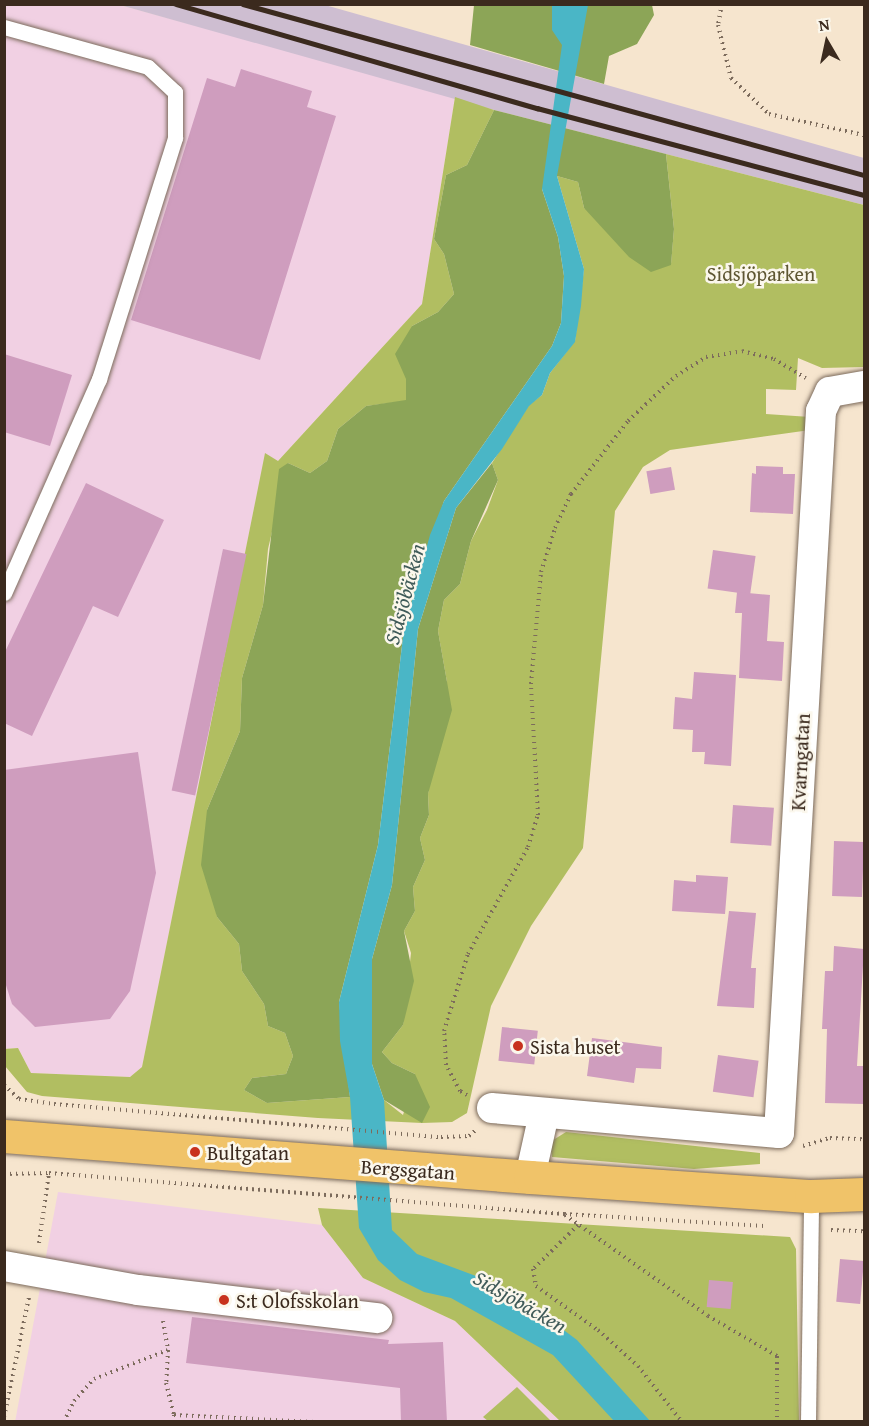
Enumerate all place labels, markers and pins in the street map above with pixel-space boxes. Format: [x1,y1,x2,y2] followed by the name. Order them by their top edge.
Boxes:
[530,1034,621,1058] place label: Sista huset
[511,1039,525,1053] marker: Sista huset
[207,1140,289,1164] place label: Bultgatan
[188,1145,202,1159] marker: Bultgatan
[236,1288,359,1312] place label: S:t Olofsskolan
[217,1293,231,1307] marker: S:t Olofsskolan

